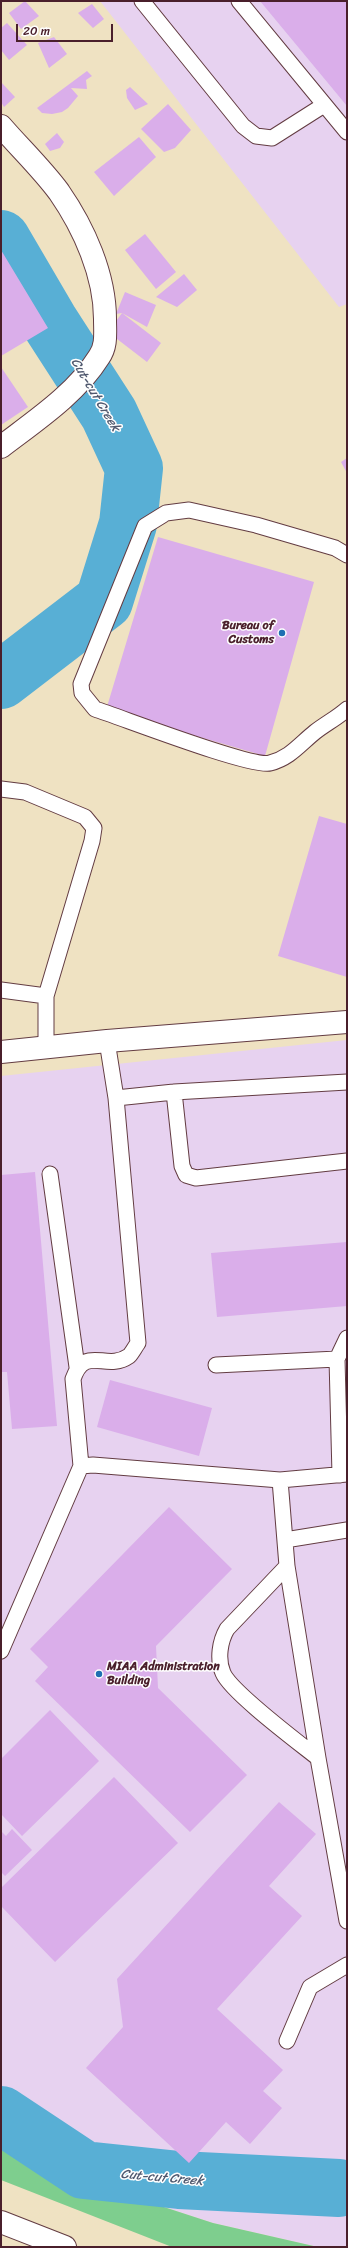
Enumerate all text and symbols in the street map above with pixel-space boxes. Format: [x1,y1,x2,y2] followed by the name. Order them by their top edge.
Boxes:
[18,16,115,42] scale bar
[23,20,50,42] text: 20 m
[67,356,123,434] water label: Cut-cut Creek
[222,619,274,647] place label: Bureau of Customs
[277,628,287,638] marker: Bureau of Customs
[107,1660,220,1688] place label: MIAA Administration Building
[94,1669,104,1679] marker: MIAA Administration Building
[120,2167,204,2189] water label: Cut-cut Creek

